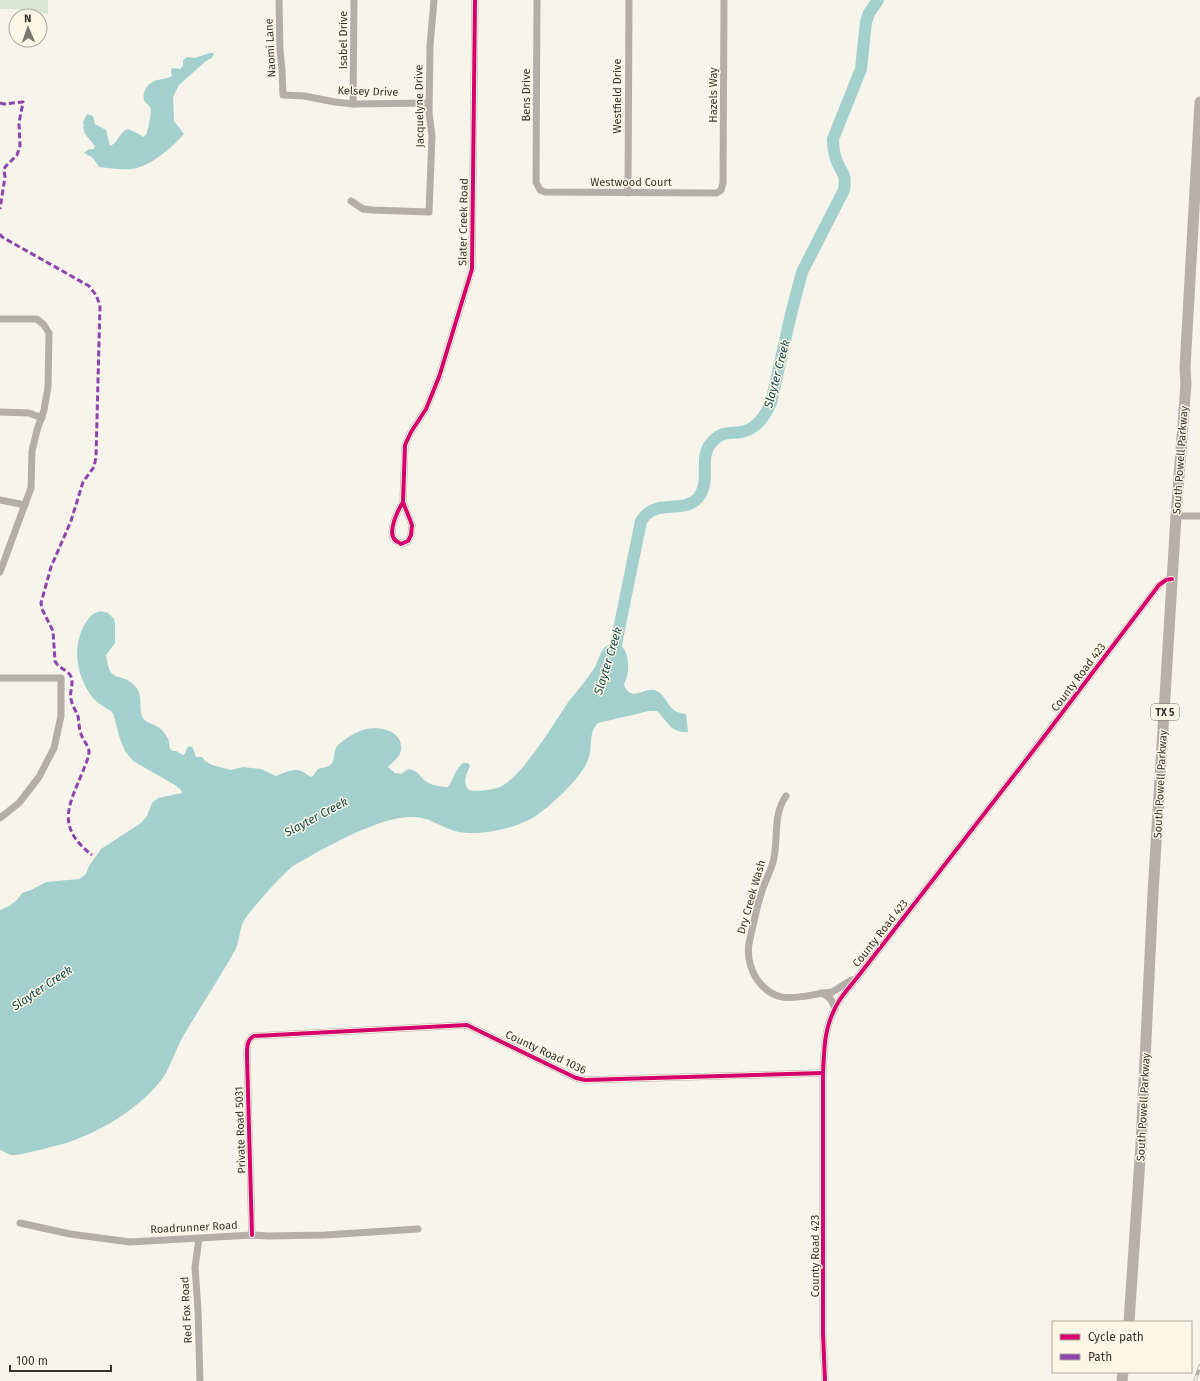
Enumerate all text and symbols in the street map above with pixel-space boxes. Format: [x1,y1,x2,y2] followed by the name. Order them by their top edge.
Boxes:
[8,8,48,48] north arrow
[337,11,350,69] street label: Isabel Drive
[24,12,32,25] text: N
[262,18,279,78] street label: Naomi Lane
[611,59,624,133] street label: Westfield Drive
[412,64,427,148] street label: Jacquelyne Drive
[707,67,720,123] street label: Hazels Way
[520,69,533,121] street label: Bens Drive
[337,84,399,99] street label: Kelsey Drive
[590,176,672,189] street label: Westwood Court
[456,178,471,266] street label: Slater Creek Road
[761,338,793,411] water label: Slayter Creek
[1170,405,1191,515] street label: South Powell Parkway
[591,625,625,697] water label: Slayter Creek
[1048,641,1108,714] street label: County Road 423
[1151,704,1179,720] road number: TX 5
[1151,729,1170,839] street label: South Powell Parkway
[281,794,351,840] water label: Slayter Creek
[735,859,768,936] street label: Dry Creek Wash
[850,897,911,970] street label: County Road 423
[8,962,75,1014] water label: Slayter Creek
[503,1028,588,1077] street label: County Road 1036
[1134,1052,1153,1162] street label: South Powell Parkway
[232,1086,249,1174] street label: Private Road 5031
[809,1215,822,1297] street label: County Road 423
[150,1219,238,1236] street label: Roadrunner Road
[178,1276,195,1344] street label: Red Fox Road
[1052,1321,1192,1373] legend
[1088,1330,1144,1344] text: Cycle path
[10,1347,111,1373] scale bar
[1088,1350,1112,1364] text: Path
[16,1354,48,1368] text: 100 m

